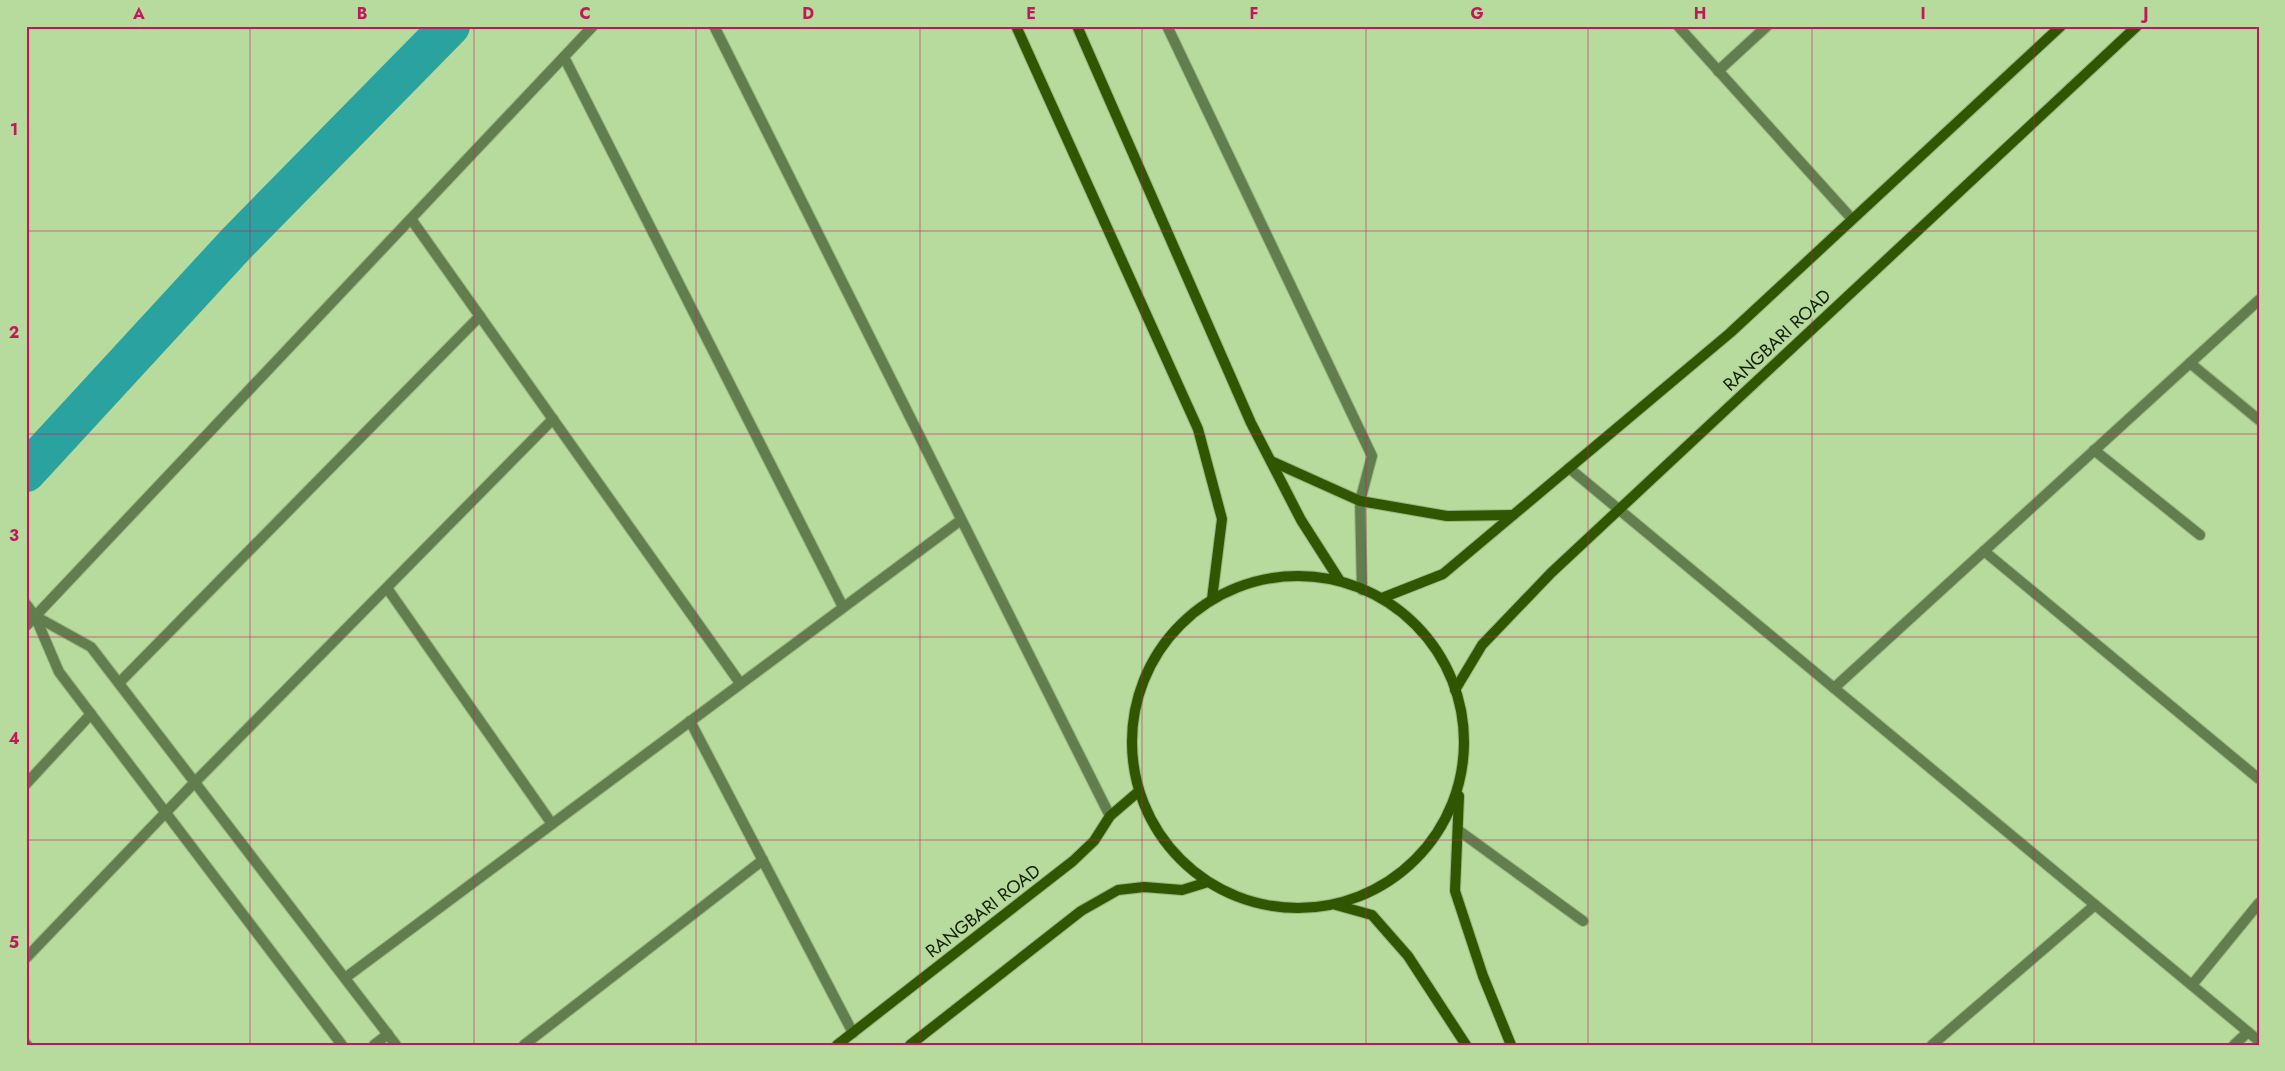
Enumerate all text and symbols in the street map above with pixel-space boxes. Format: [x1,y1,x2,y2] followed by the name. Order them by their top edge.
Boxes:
[132,2,145,25] text: A
[357,2,367,25] text: B
[579,2,591,25] text: C
[802,2,814,25] text: D
[1026,2,1036,25] text: E
[1250,2,1258,25] text: F
[1470,2,1484,25] text: G
[1694,2,1706,25] text: H
[1920,2,1926,25] text: I
[2140,2,2149,25] text: J
[10,118,18,141] text: 1
[1717,283,1837,397] street label: RANGBARI ROAD
[9,321,19,344] text: 2
[9,524,19,547] text: 3
[8,727,20,750] text: 4
[920,858,1046,964] street label: RANGBARI ROAD
[9,931,19,954] text: 5

